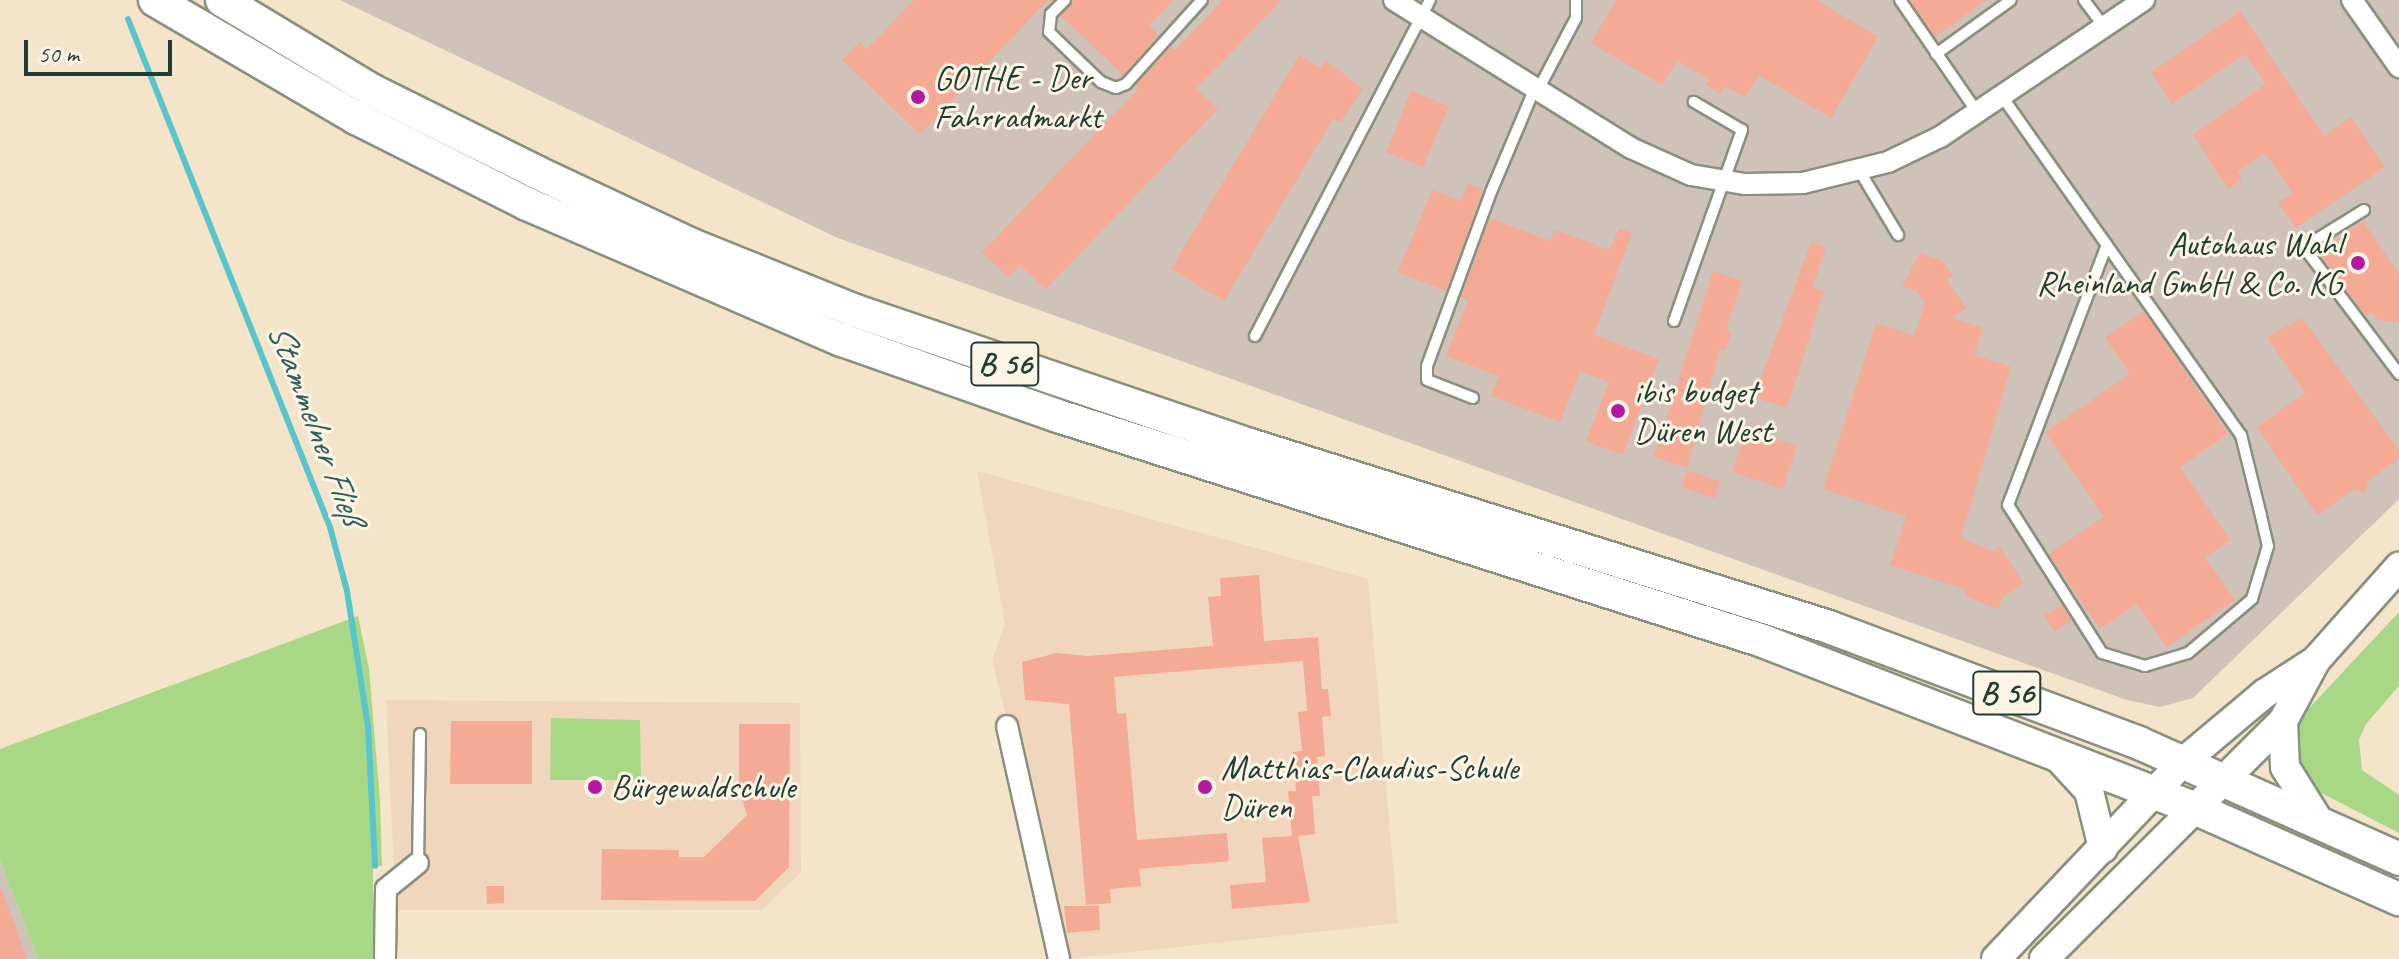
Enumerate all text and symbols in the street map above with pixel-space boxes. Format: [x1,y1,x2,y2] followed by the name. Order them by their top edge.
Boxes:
[28,24,176,74] scale bar
[38,39,79,69] text: 50 m
[934,57,1101,136] place label: GOTHE - Der Fahrradmarkt
[909,88,927,106] marker: GOTHE - Der Fahrradmarkt
[2036,223,2342,302] place label: Autohaus Wahl Rheinland GmbH & Co. KG
[2349,254,2367,272] marker: Autohaus Wahl Rheinland GmbH & Co. KG
[258,317,374,529] water label: Stammelner Fließ
[969,336,1041,392] road number: B 56
[1634,371,1772,450] place label: ibis budget Düren West
[1609,402,1627,420] marker: ibis budget Düren West
[1971,665,2043,721] road number: B 56
[1221,747,1518,826] place label: Matthias-Claudius-Schule Düren
[611,767,795,807] place label: Bürgewaldschule
[586,778,604,796] marker: Bürgewaldschule
[1196,778,1214,796] marker: Matthias-Claudius-Schule Düren

